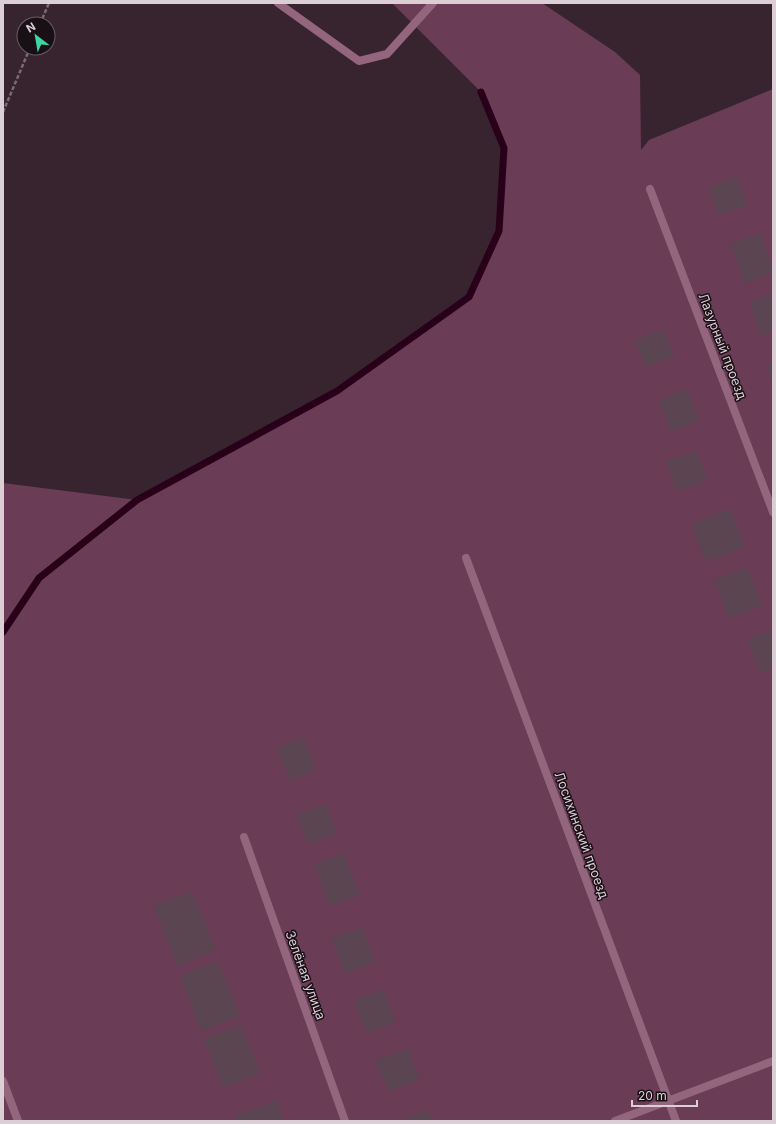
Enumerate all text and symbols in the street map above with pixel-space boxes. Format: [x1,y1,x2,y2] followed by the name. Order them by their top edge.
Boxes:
[16,16,56,56] north arrow
[24,19,38,36] text: N
[695,291,751,401] street label: Лазурный проезд
[552,769,612,901] street label: Лосихинский проезд
[282,928,330,1022] street label: Зелёная улица
[632,1082,697,1108] scale bar
[638,1088,667,1103] text: 20 m

